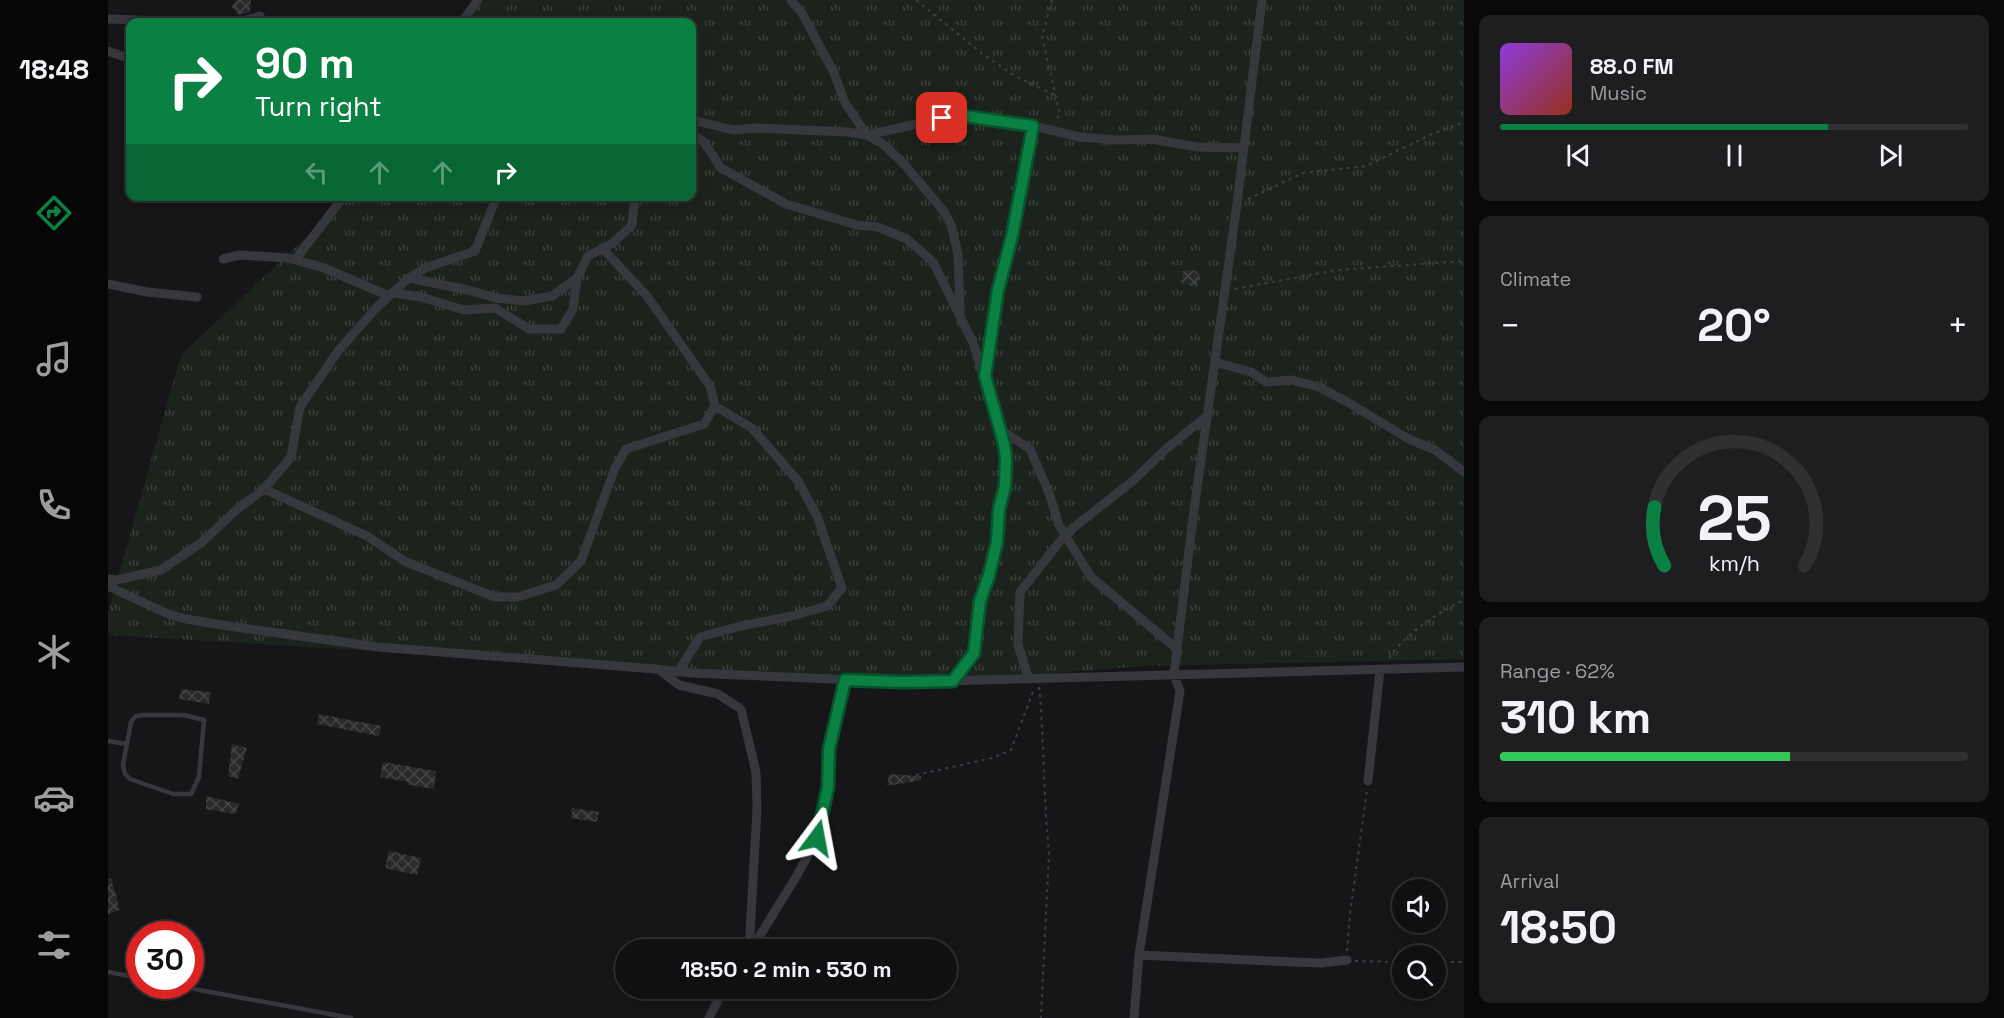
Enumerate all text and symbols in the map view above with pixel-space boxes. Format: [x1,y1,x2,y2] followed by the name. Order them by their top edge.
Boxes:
[255,37,355,90] text: 90 m
[156,42,234,120] icon: right
[19,52,89,87] text: 18:48
[1590,52,1674,80] text: 88.0 FM
[1590,80,1647,106] text: Music
[255,89,382,124] text: Turn right
[916,92,967,143] pin
[925,101,958,134] icon: arrive
[1562,139,1595,172] icon: previous
[1718,139,1751,172] icon: pause
[1874,139,1907,172] icon: next
[300,156,333,189] icon: left
[363,156,396,189] icon: ahead
[426,156,459,189] icon: ahead
[489,156,522,189] icon: right
[33,192,75,234] icon: directions
[1500,266,1571,292] text: Climate
[1697,297,1771,354] text: 20°
[1500,305,1520,347] text: −
[1948,305,1968,347] text: +
[33,338,75,380] icon: music
[1697,479,1771,558] text: 25
[33,484,75,526] icon: phone
[1708,550,1760,577] text: km/h
[33,631,75,673] icon: climate
[1500,658,1615,684] text: Range · 62%
[1500,689,1651,746] text: 310 km
[33,777,75,819] icon: car
[785,806,849,870] position arrow
[1500,868,1559,894] text: Arrival
[1392,879,1446,999] map controls
[1392,879,1446,933] button: sound
[1500,899,1617,956] text: 18:50
[126,921,204,999] speed limit sign: 30
[33,924,75,966] icon: filters
[1392,945,1446,999] button: search
[680,955,892,983] text: 18:50 · 2 min · 530 m

